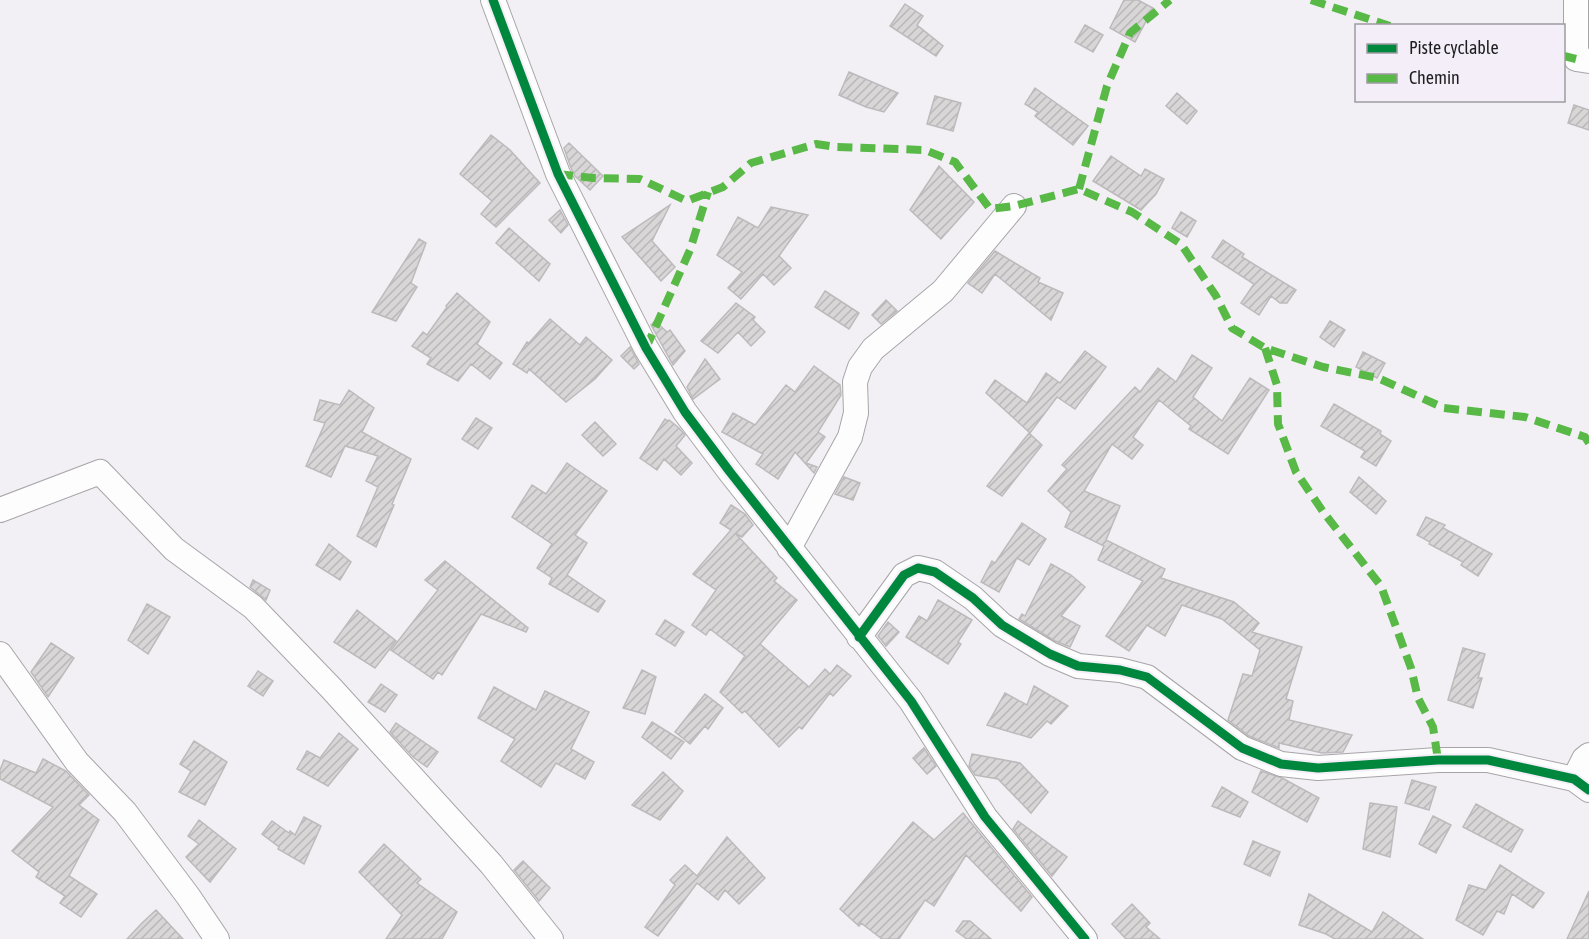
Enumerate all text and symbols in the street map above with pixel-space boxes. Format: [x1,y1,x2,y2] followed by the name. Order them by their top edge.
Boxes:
[1355,24,1565,102] legend
[1409,37,1499,58] text: Piste cyclable
[1409,67,1460,88] text: Chemin

